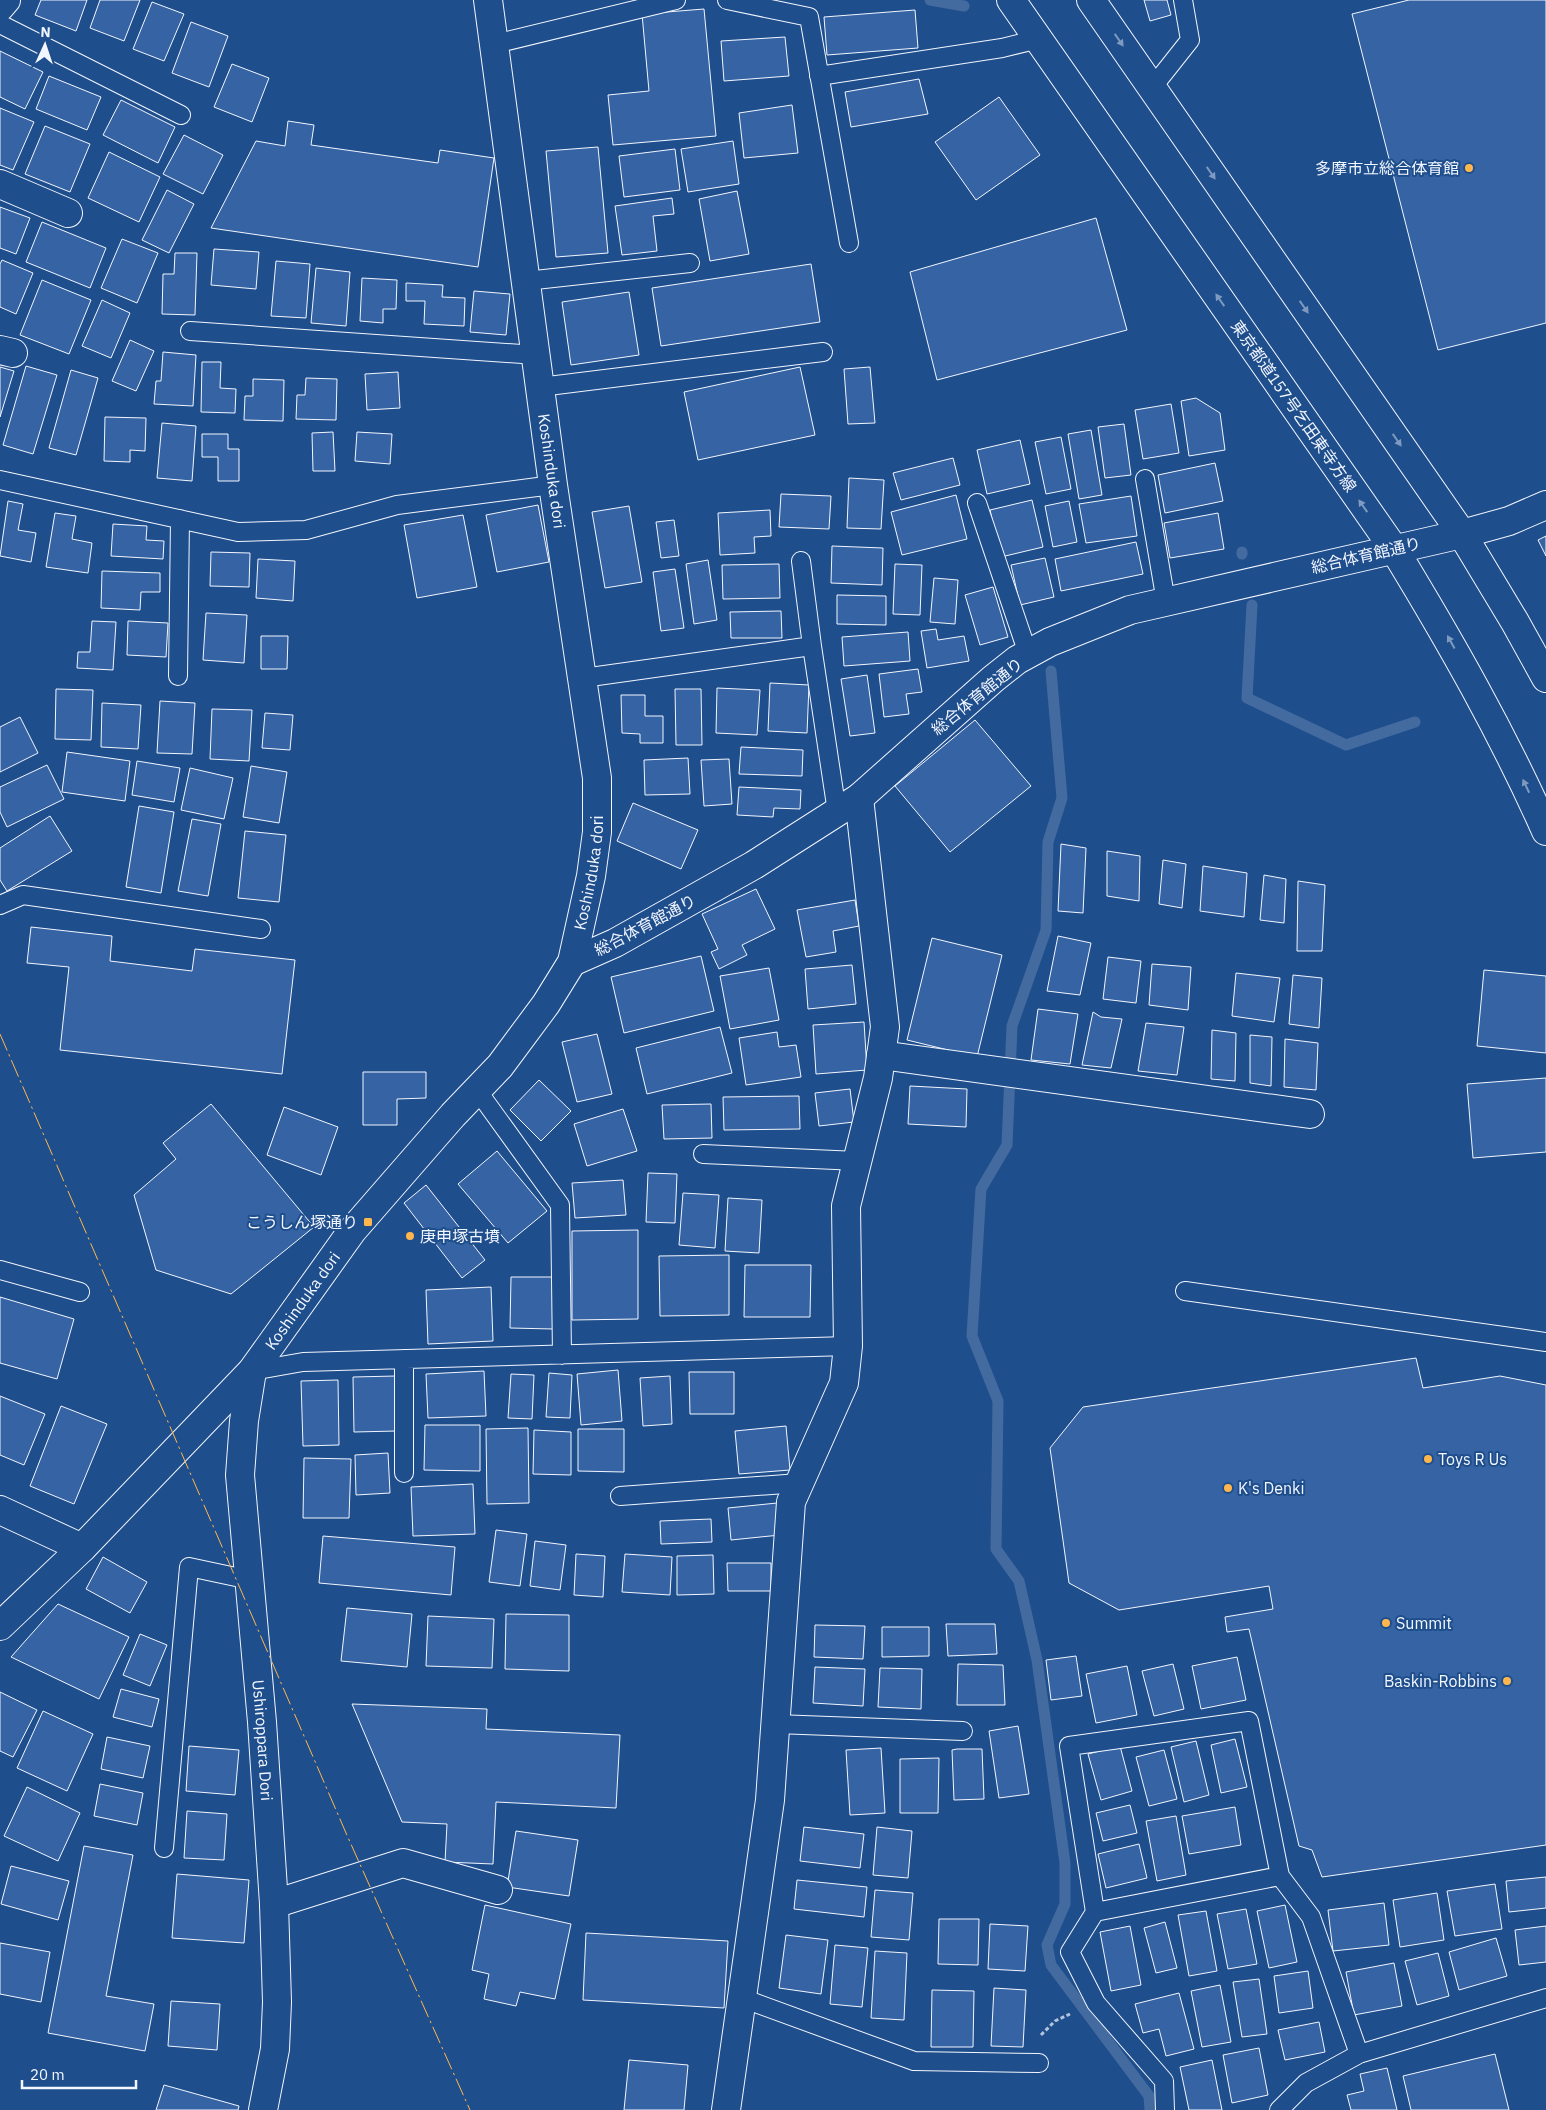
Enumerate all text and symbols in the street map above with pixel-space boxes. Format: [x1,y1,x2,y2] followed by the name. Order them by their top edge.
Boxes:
[20,20,70,70] north arrow
[40,23,51,41] text: N
[1114,33,1124,47] one-way arrow
[1315,158,1459,178] place label: 多摩市立総合体育館
[1463,162,1475,174] marker: 多摩市立総合体育館
[1206,167,1216,180] one-way arrow
[1215,294,1225,307] one-way arrow
[1299,300,1309,314] one-way arrow
[1227,316,1361,496] street label: 東京都道157号乞田東寺方線
[534,412,570,530] street label: Koshinduka dori
[1392,434,1402,447] one-way arrow
[1358,499,1368,512] one-way arrow
[1309,533,1423,577] street label: 総合体育館通り
[1446,636,1455,649] one-way arrow
[927,653,1027,739] street label: 総合体育館通り
[1522,779,1530,793] one-way arrow
[569,815,607,932] street label: Koshinduka dori
[591,890,699,960] street label: 総合体育館通り
[246,1212,358,1232] place label: こうしん塚通り
[362,1216,374,1228] marker: こうしん塚通り
[420,1226,500,1246] place label: 庚申塚古墳
[404,1230,416,1242] marker: 庚申塚古墳
[260,1248,344,1354] street label: Koshinduka dori
[1438,1449,1507,1469] place label: Toys R Us
[1422,1453,1434,1465] marker: Toys R Us
[1238,1478,1305,1498] place label: K's Denki
[1222,1482,1234,1494] marker: K's Denki
[1396,1613,1452,1633] place label: Summit
[1380,1617,1392,1629] marker: Summit
[1384,1671,1497,1691] place label: Baskin-Robbins
[1501,1675,1513,1687] marker: Baskin-Robbins
[248,1679,277,1801] street label: Ushiroppara Dori
[22,2058,136,2090] scale bar
[30,2065,65,2084] text: 20 m

